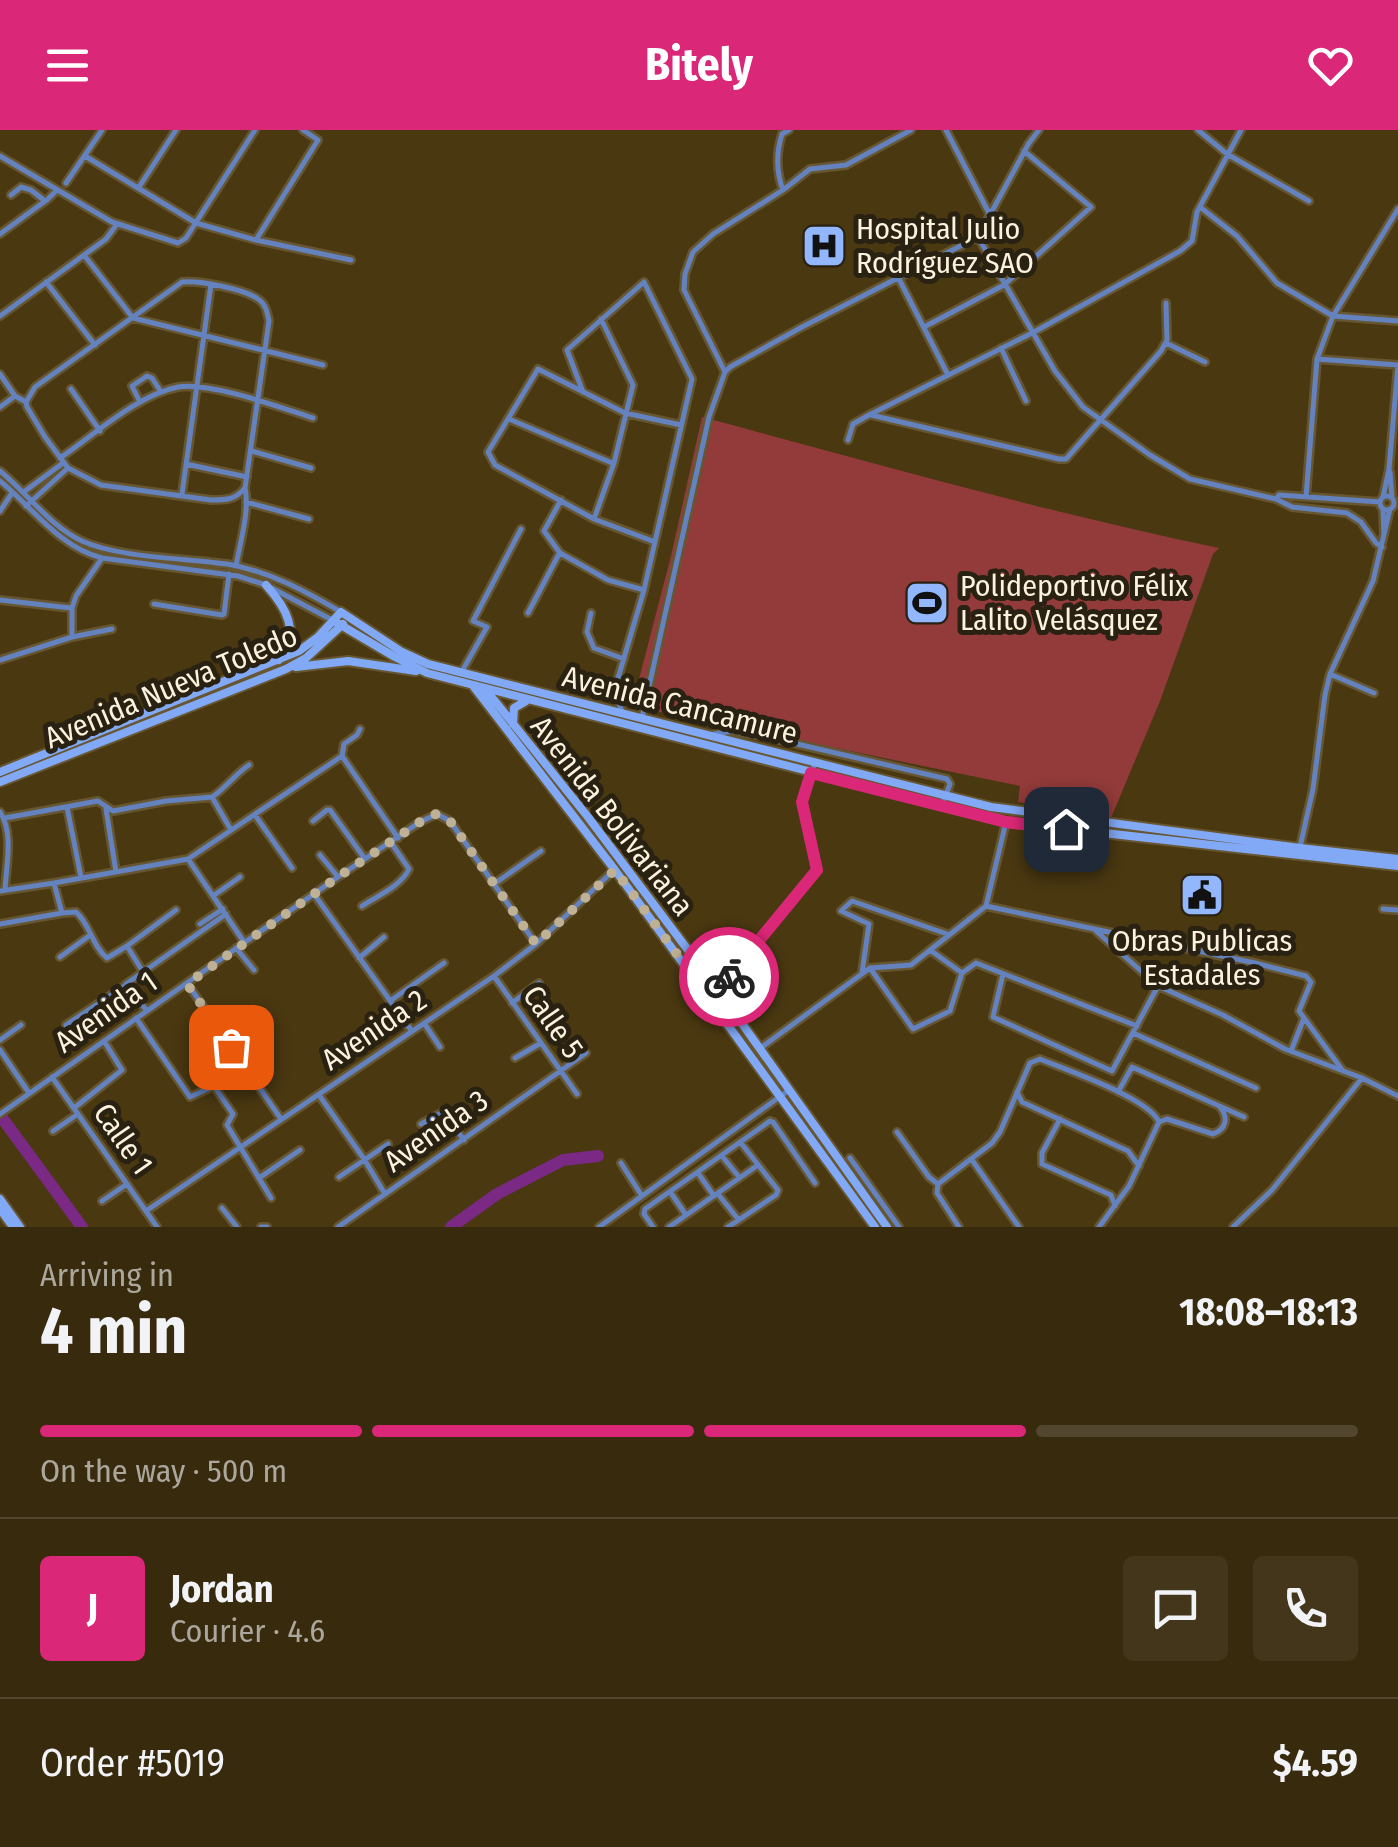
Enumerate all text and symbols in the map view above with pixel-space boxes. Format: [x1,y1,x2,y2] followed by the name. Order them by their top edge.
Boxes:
[40,38,95,93] icon: menu
[645,38,753,92] text: Bitely
[1303,38,1358,93] icon: heart
[856,211,1034,281] place label: Hospital Julio Rodríguez SAO
[801,223,847,269] hospital icon: Hospital Julio Rodríguez SAO
[960,568,1189,638] place label: Polideportivo Félix Lalito Velásquez
[904,580,950,626] sports icon: Polideportivo Félix Lalito Velásquez
[39,618,303,756] street label: Avenida Nueva Toledo
[559,658,801,752] street label: Avenida Cancamure
[523,709,701,923] street label: Avenida Bolivariana
[1024,787,1109,872] pin
[1039,802,1094,857] icon: home
[1179,872,1225,918] public building icon: Obras Publicas Estadales
[1112,923,1292,993] place label: Obras Publicas Estadales
[679,927,779,1027] courier
[702,950,757,1005] icon: bike
[48,964,164,1060] street label: Avenida 1
[515,979,591,1065] street label: Calle 5
[315,982,433,1078] street label: Avenida 2
[189,1005,274,1090] pin
[204,1020,259,1075] icon: bag
[377,1082,495,1180] street label: Avenida 3
[86,1096,160,1182] street label: Calle 1
[40,1256,174,1294] text: Arriving in
[1179,1289,1358,1335] text: 18:08–18:13
[40,1292,187,1370] text: 4 min
[40,1452,287,1490] text: On the way · 500 m
[1123,1556,1228,1661] button: chat
[1253,1556,1358,1661] button: phone
[170,1566,274,1612] text: Jordan
[87,1585,98,1631] text: J
[170,1612,325,1650] text: Courier · 4.6
[40,1740,225,1786] text: Order #5019
[1273,1740,1358,1786] text: $4.59

